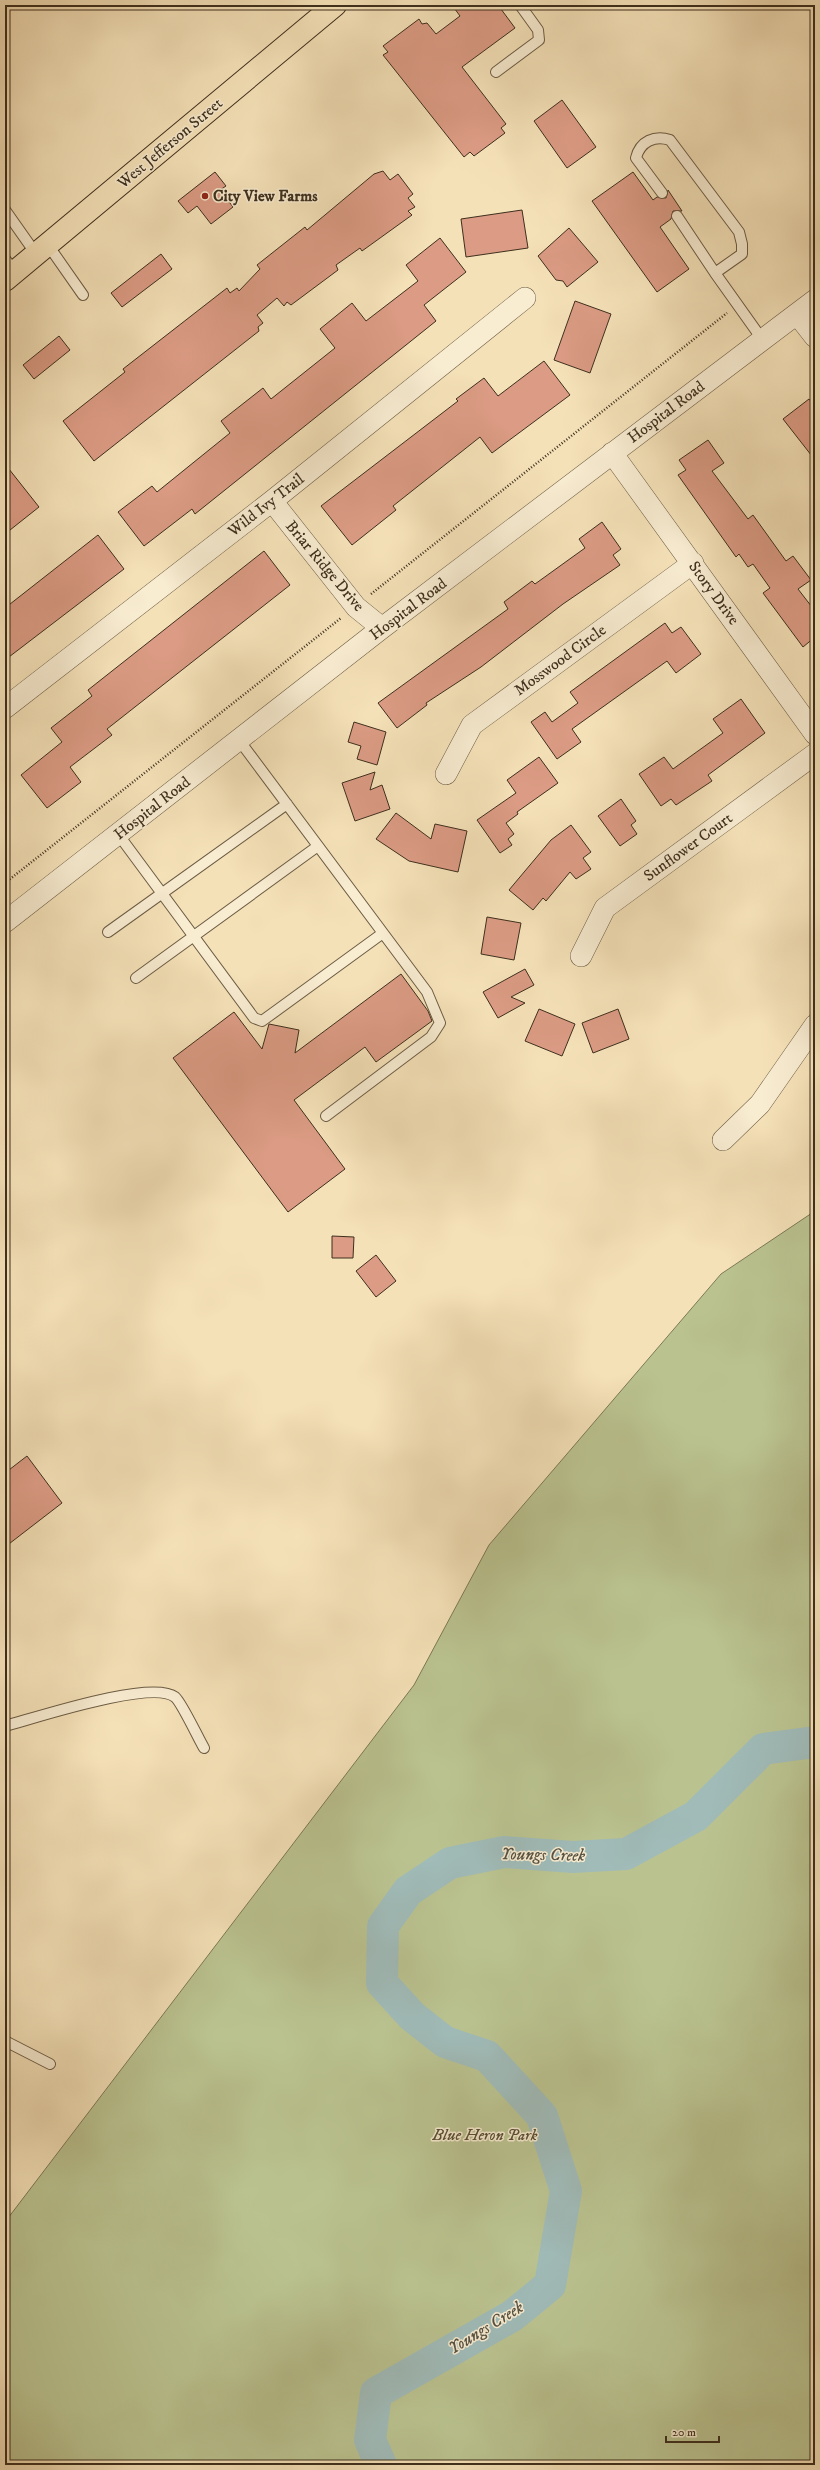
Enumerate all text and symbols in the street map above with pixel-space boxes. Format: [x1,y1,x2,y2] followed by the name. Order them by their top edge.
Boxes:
[112,93,227,194] street label: West Jefferson Street
[213,186,318,206] place label: City View Farms
[200,191,210,201] marker: City View Farms
[623,376,709,448] street label: Hospital Road
[223,469,308,542] street label: Wild Ivy Trail
[281,516,369,616] street label: Briar Ridge Drive
[684,557,744,629] street label: Story Drive
[365,573,451,645] street label: Hospital Road
[510,620,610,700] street label: Mosswood Circle
[110,772,194,844] street label: Hospital Road
[640,808,736,886] street label: Sunflower Court
[501,1843,586,1867] water label: Youngs Creek
[432,2125,538,2145] park label: Blue Heron Park
[444,2296,528,2360] water label: Youngs Creek
[666,2418,719,2444] scale bar
[672,2425,696,2440] text: 20 m

